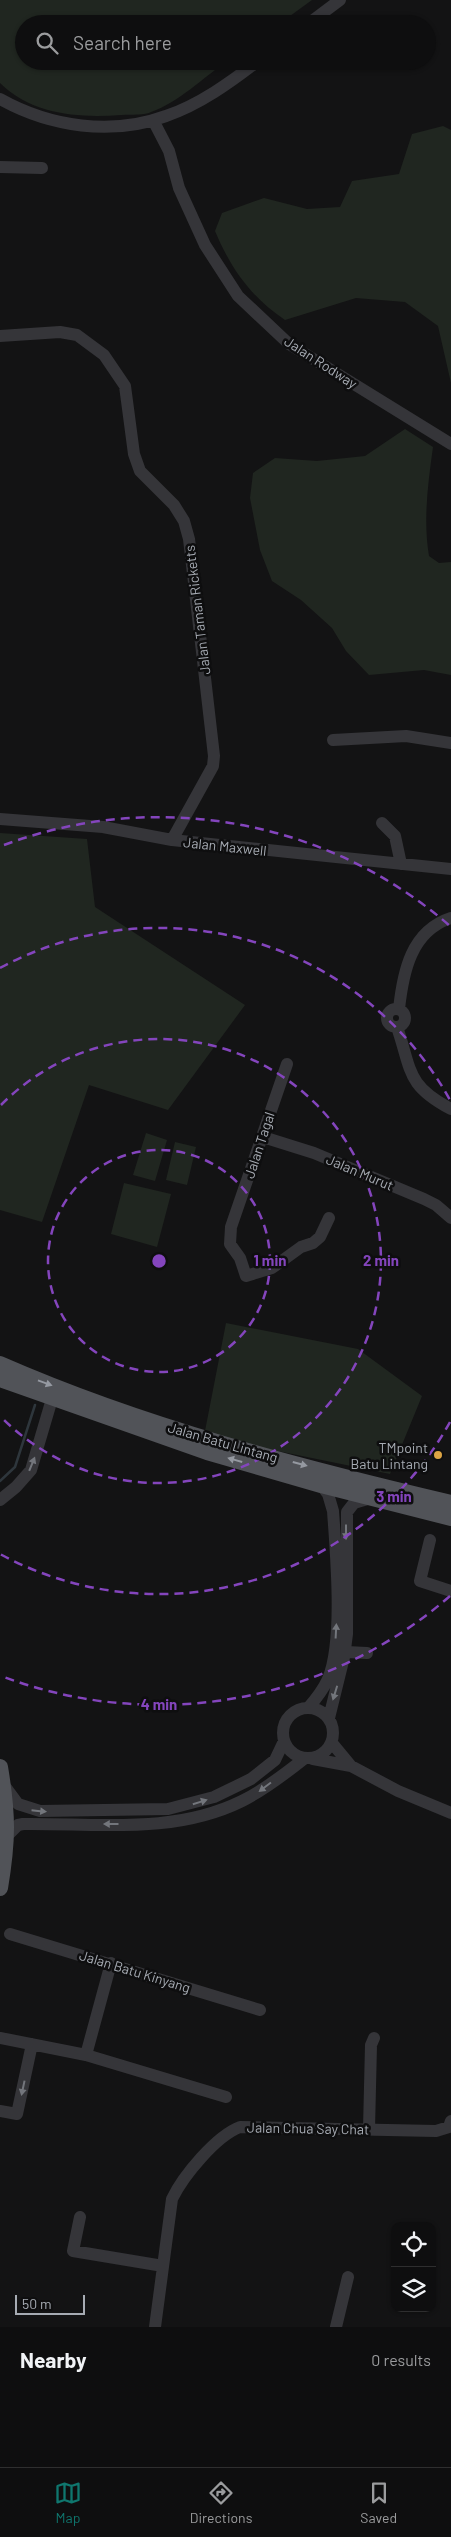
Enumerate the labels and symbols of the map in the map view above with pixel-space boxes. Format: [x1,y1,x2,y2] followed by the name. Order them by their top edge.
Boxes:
[281,332,361,392] street label: Jalan Rodway
[181,544,213,676] street label: Jalan Taman Ricketts
[183,833,267,859] street label: Jalan Maxwell
[240,1110,278,1180] street label: Jalan Tagal
[324,1150,396,1194] street label: Jalan Murut
[254,1251,286,1269] text: 1 min
[363,1251,399,1269] text: 2 min
[150,1252,168,1270] centre of rings
[38,1379,53,1387] one-way arrow
[166,1418,280,1466] street label: Jalan Batu Lintang
[350,1439,428,1472] place label: TMpoint Batu Lintang
[432,1449,444,1461] marker: TMpoint Batu Lintang
[28,1456,36,1471] one-way arrow
[227,1456,242,1464] one-way arrow
[292,1460,307,1468] one-way arrow
[376,1487,412,1505] text: 3 min
[342,1524,350,1540] one-way arrow
[332,1623,340,1639] one-way arrow
[330,1685,338,1700] one-way arrow
[141,1695,177,1713] text: 4 min
[259,1781,272,1792] one-way arrow
[193,1797,208,1805] one-way arrow
[31,1807,47,1815] one-way arrow
[102,1820,118,1828] one-way arrow
[77,1946,193,1996] street label: Jalan Batu Kinyang
[18,2081,26,2097] one-way arrow
[247,2118,369,2138] street label: Jalan Chua Say Chat
[15,2292,85,2315] scale bar

